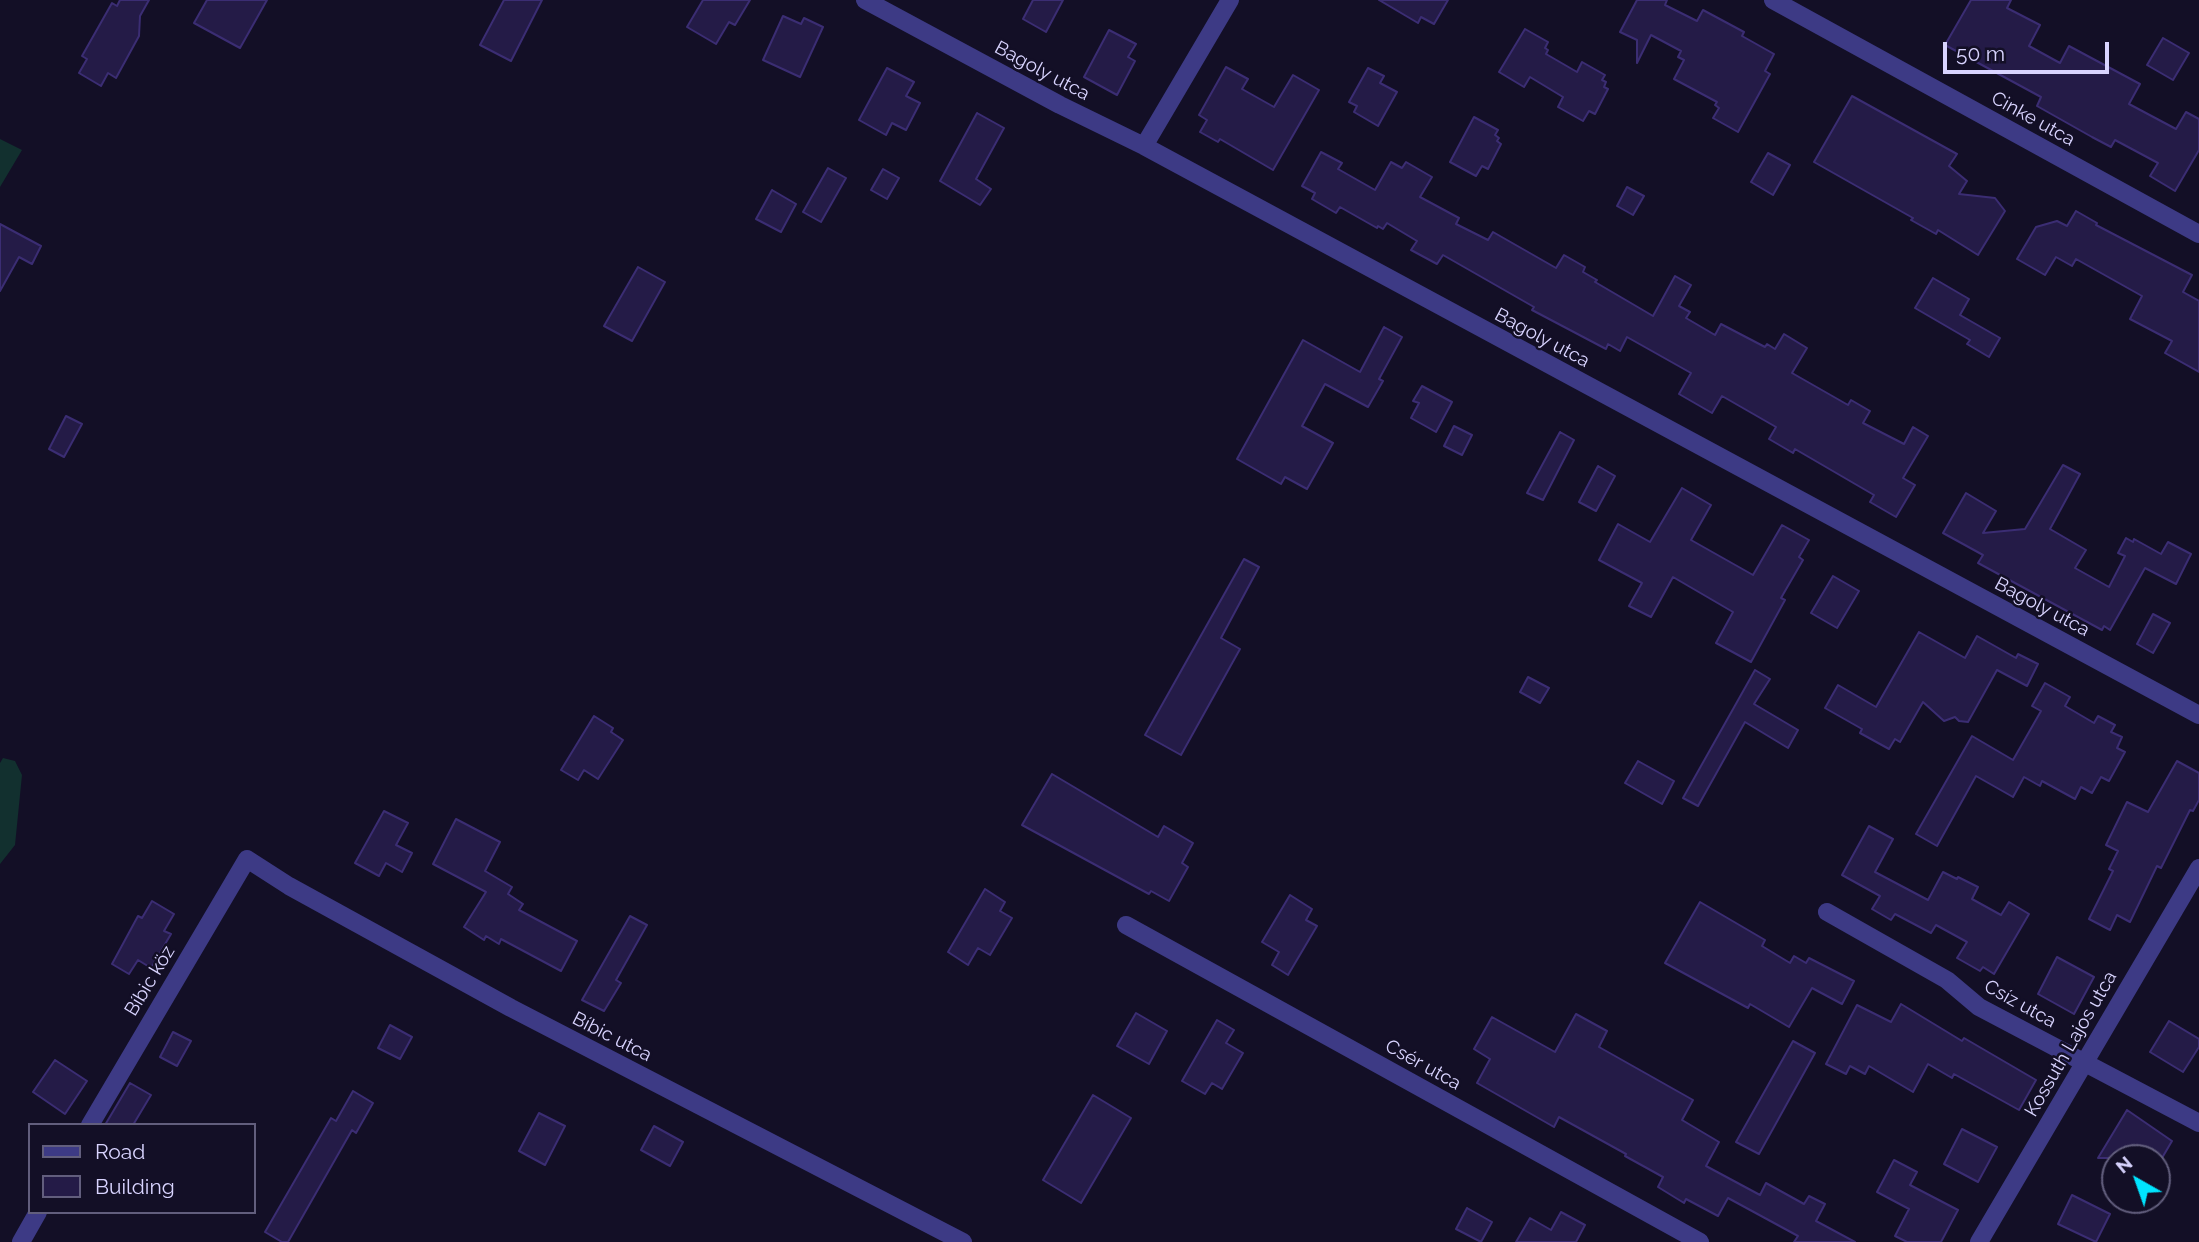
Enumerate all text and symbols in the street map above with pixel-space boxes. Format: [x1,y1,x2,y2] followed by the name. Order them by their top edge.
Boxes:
[1947,28,2113,72] scale bar
[991,36,1093,106] street label: Bagoly utca
[1956,41,2005,66] text: 50 m
[1987,87,2079,151] street label: Cinke utca
[1491,303,1593,373] street label: Bagoly utca
[1991,572,2093,642] street label: Bagoly utca
[120,942,180,1020] street label: Bíbic köz
[2020,967,2122,1121] street label: Kossuth Lajos utca
[1980,975,2060,1033] street label: Csíz utca
[568,1007,656,1067] street label: Bíbic utca
[1381,1035,1465,1095] street label: Csér utca
[28,1123,256,1214] legend
[95,1139,145,1164] text: Road
[2101,1144,2171,1214] north arrow
[2111,1151,2136,1178] text: N
[95,1174,175,1199] text: Building

